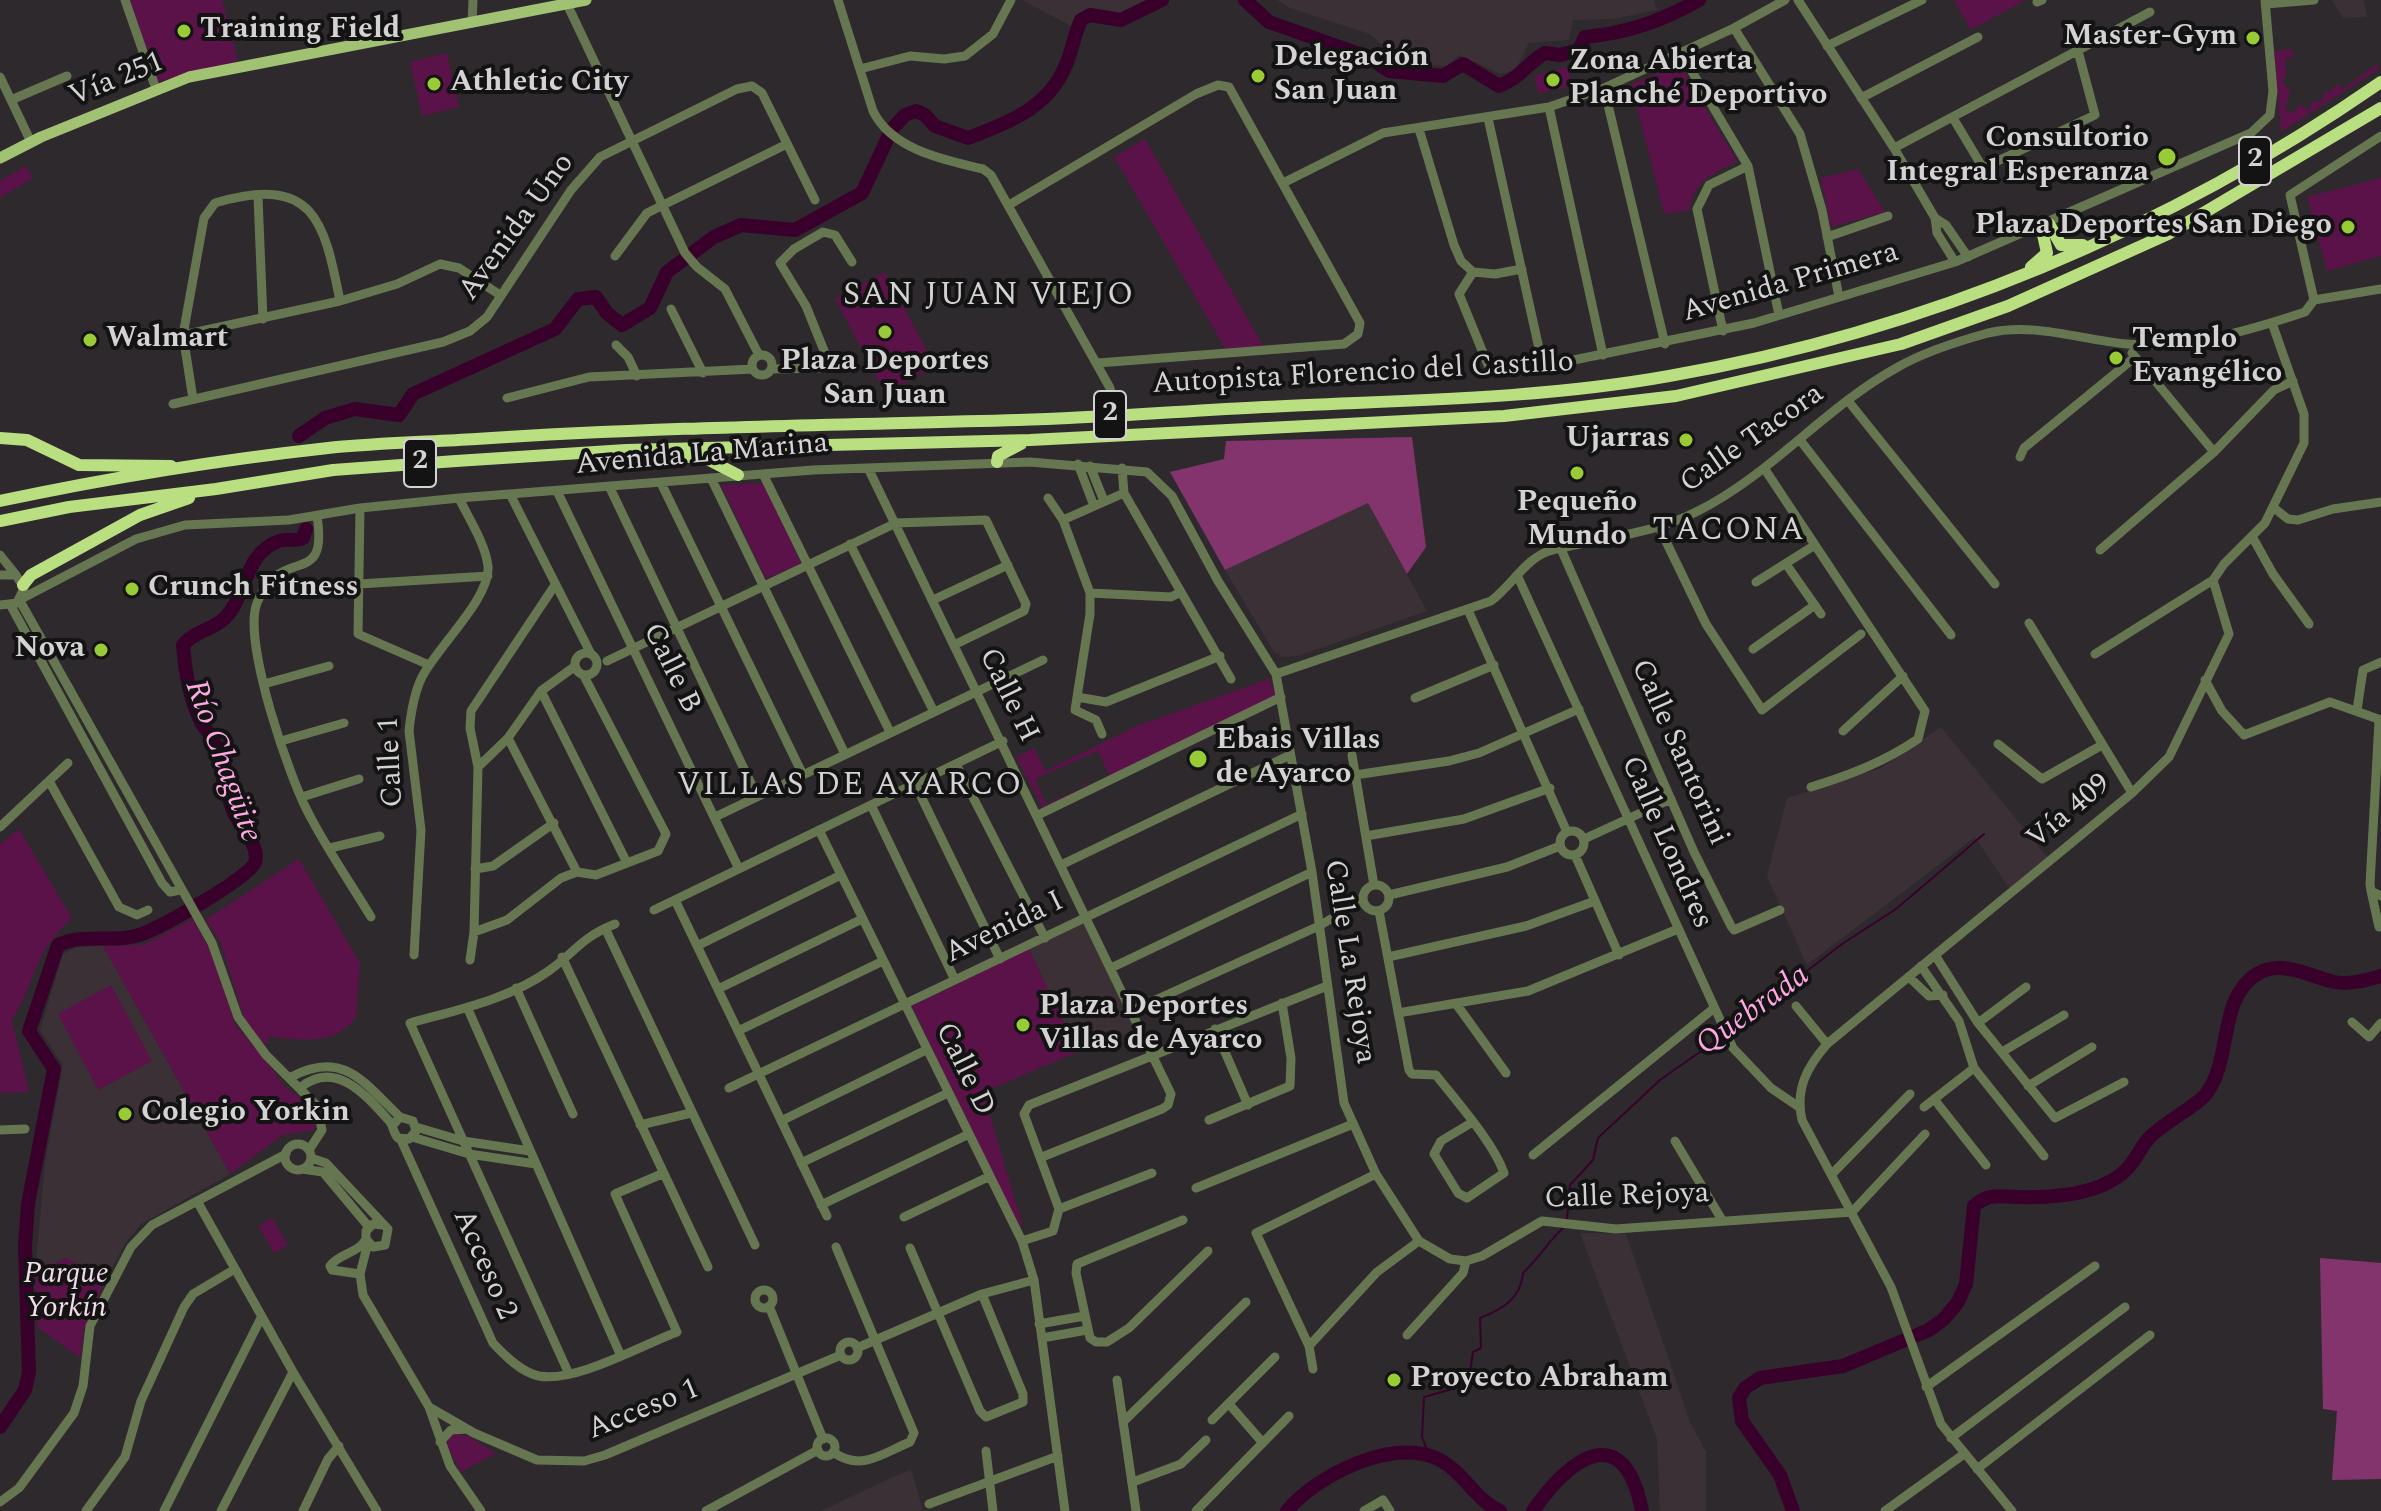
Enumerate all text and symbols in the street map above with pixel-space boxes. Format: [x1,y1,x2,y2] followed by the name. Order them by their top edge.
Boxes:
[200,13,400,49] place label: Training Field
[2063,20,2237,56] place label: Master-Gym
[175,22,193,40] marker: Training Field
[2244,29,2262,47] marker: Master-Gym
[1274,41,1429,112] place label: Delegación San Juan
[1569,45,1827,116] place label: Zona Abierta Planché Deportivo
[64,46,170,116] street label: Vía 251
[450,66,628,102] place label: Athletic City
[1249,67,1267,85] marker: Delegación San Juan
[1544,71,1562,89] marker: Zona Abierta Planché Deportivo
[425,75,443,93] marker: Athletic City
[1886,122,2149,192] place label: Consultorio Integral Esperanza
[2239,137,2271,185] road number: 2
[2156,146,2178,168] marker: Consultorio Integral Esperanza
[453,147,583,309] street label: Avenida Uno
[1975,209,2332,245] place label: Plaza Deportes San Diego
[2339,218,2357,236] marker: Plaza Deportes San Diego
[1679,236,1903,332] street label: Avenida Primera
[843,279,1135,317] district label: SAN JUAN VIEJO
[106,322,228,358] place label: Walmart
[876,323,894,341] marker: Plaza Deportes San Juan
[2132,323,2282,394] place label: Templo Evangélico
[81,331,99,349] marker: Walmart
[780,345,990,416] place label: Plaza Deportes San Juan
[1151,346,1575,404] street label: Autopista Florencio del Castillo
[2107,349,2125,367] marker: Templo Evangélico
[1674,377,1832,503] street label: Calle Tacora
[1094,391,1126,439] road number: 2
[1565,422,1670,458] place label: Ujarras
[574,427,830,485] street label: Avenida La Marina
[1677,431,1695,449] marker: Ujarras
[404,439,436,487] road number: 2
[1568,464,1586,482] marker: Pequeño Mundo
[1517,486,1637,556] place label: Pequeño Mundo
[1652,514,1806,552] district label: TACONA
[148,571,359,607] place label: Crunch Fitness
[123,580,141,598] marker: Crunch Fitness
[633,618,707,720] street label: Calle B
[15,632,85,668] place label: Nova
[92,641,110,659] marker: Nova
[969,643,1045,749] street label: Calle H
[1621,655,1735,851] street label: Calle Santorini
[174,675,268,849] water label: Río Chagüite
[373,716,413,808] street label: Calle 1
[1216,724,1380,794] place label: Ebais Villas de Ayarco
[1187,748,1209,770] marker: Ebais Villas de Ayarco
[1611,751,1719,935] street label: Calle Londres
[2021,767,2119,859] street label: Vía 409
[677,769,1023,807] district label: VILLAS DE AYARCO
[1314,857,1382,1067] street label: Calle La Rejoya
[940,885,1070,973] street label: Avenida I
[1690,958,1818,1066] water label: Quebrada
[1039,990,1262,1060] place label: Plaza Deportes Villas de Ayarco
[1014,1016,1032,1034] marker: Plaza Deportes Villas de Ayarco
[925,1018,1001,1122] street label: Calle D
[141,1096,350,1132] place label: Colegio Yorkin
[116,1105,134,1123] marker: Colegio Yorkin
[1544,1177,1710,1219] street label: Calle Rejoya
[443,1204,523,1326] street label: Acceso 2
[23,1258,109,1328] park label: Parque Yorkín
[1410,1362,1669,1398] place label: Proyecto Abraham
[1385,1371,1403,1389] marker: Proyecto Abraham
[583,1372,705,1450] street label: Acceso 1

